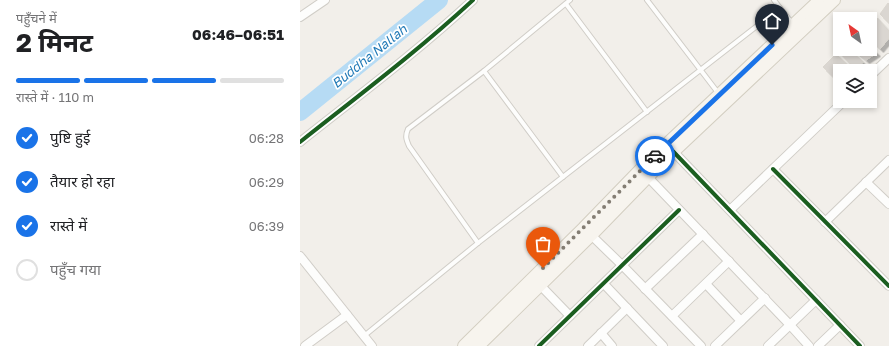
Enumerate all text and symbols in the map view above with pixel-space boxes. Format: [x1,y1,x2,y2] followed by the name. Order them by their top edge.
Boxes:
[755,4,789,45] pin
[16,10,57,26] text: पहुँचने में
[761,10,783,32] icon: home
[833,12,877,56] north arrow
[833,12,877,108] map controls
[328,20,411,91] water label: Buddha Nallah
[192,25,284,43] text: 06:46–06:51
[16,27,93,58] text: 2 मिनट
[833,64,877,108] button: layers
[16,89,94,105] text: रास्ते में · 110 m
[16,127,38,149] icon: check
[50,128,90,146] text: पुष्टि हुई
[249,130,284,146] text: 06:28
[635,136,675,176] courier
[644,145,666,167] icon: car
[16,171,38,193] icon: check
[50,172,115,190] text: तैयार हो रहा
[249,174,284,190] text: 06:29
[16,215,38,237] icon: check
[50,216,87,234] text: रास्ते में
[249,218,284,234] text: 06:39
[526,227,560,268] pin
[532,233,554,255] icon: bag
[50,260,101,278] text: पहुँच गया

